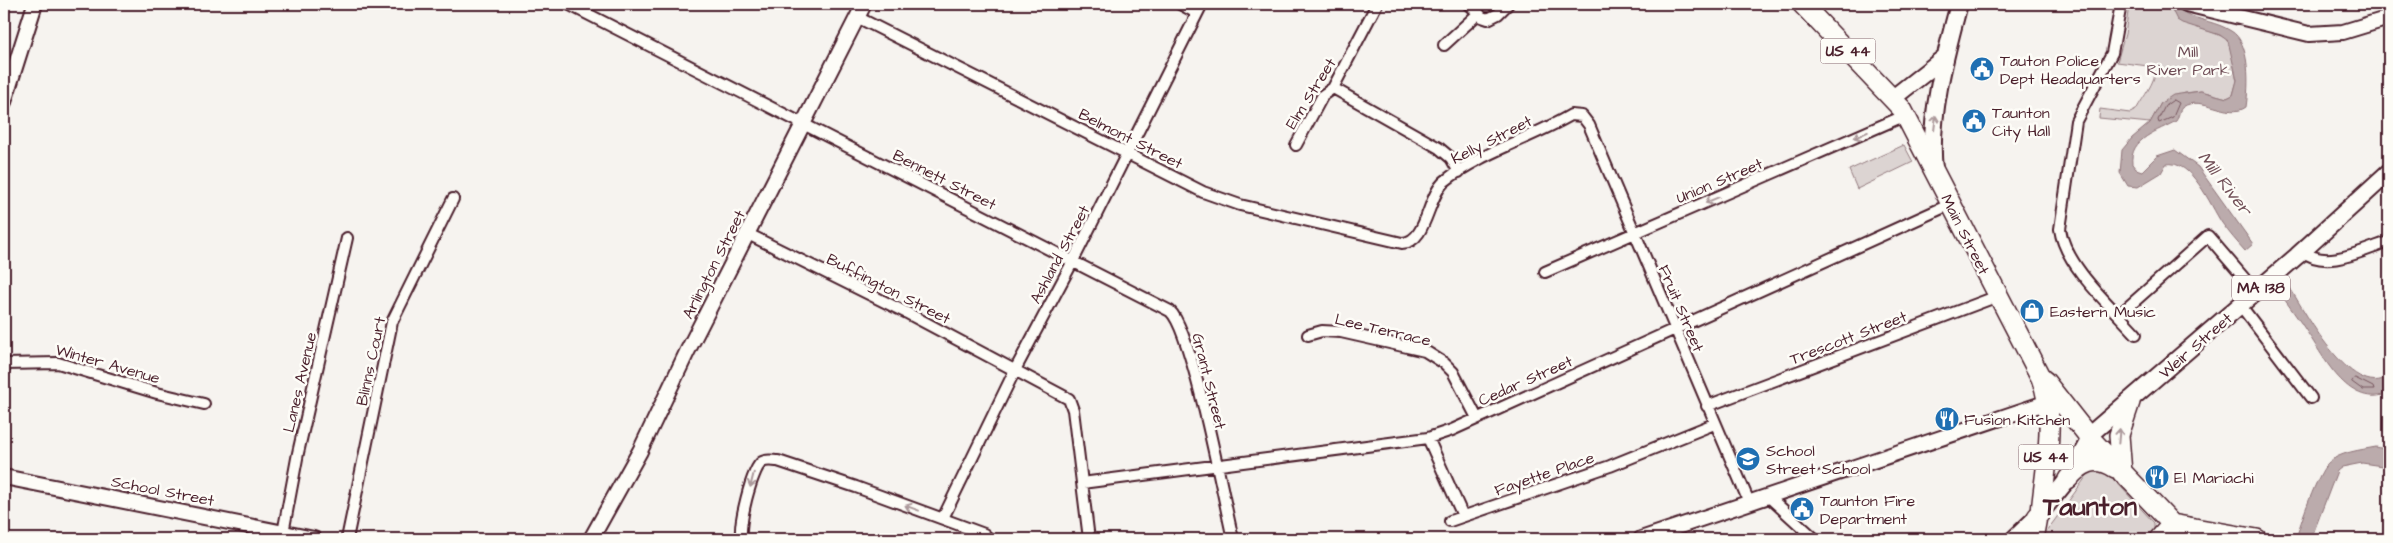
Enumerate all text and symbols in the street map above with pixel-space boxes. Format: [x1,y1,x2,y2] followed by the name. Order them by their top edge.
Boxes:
[1820,38,1876,64] road number: US 44
[2146,41,2230,81] park label: Mill River Park
[2000,50,2141,90] place label: Tauton Police Dept Headquarters
[1280,53,1342,133] street label: Elm Street
[1969,56,1995,82] public building icon: Tauton Police Dept Headquarters
[1992,102,2050,143] place label: Taunton City Hall
[1075,103,1187,175] street label: Belmont Street
[1961,108,1987,134] public building icon: Taunton City Hall
[1447,110,1537,171] street label: Kelly Street
[1930,115,1940,131] one-way arrow
[1854,130,1869,140] one-way arrow
[889,144,1001,216] street label: Bennett Street
[2192,146,2259,222] water label: Mill River
[1673,153,1767,209] street label: Union Street
[1935,190,1995,279] street label: Main Street
[1705,195,1720,205] one-way arrow
[1025,201,1095,308] street label: Ashland Street
[677,206,752,323] street label: Arlington Street
[822,248,955,331] street label: Buffington Street
[1653,261,1710,356] street label: Fruit Street
[2232,276,2290,300] road number: MA 138
[2019,298,2045,324] shop icon: Eastern Music
[2050,301,2156,323] place label: Eastern Music
[1787,305,1910,370] street label: Trescott Street
[2154,307,2238,384] street label: Weir Street
[1333,308,1433,352] street label: Lee Terrace
[351,314,391,408] street label: Blinns Court
[278,330,322,435] street label: Lanes Avenue
[1186,331,1232,432] street label: Grant Street
[53,339,163,389] street label: Winter Avenue
[1475,350,1576,411] street label: Cedar Street
[1934,406,1960,432] restaurant icon: Fusion Kitchen
[1964,409,2070,431] place label: Fusion Kitchen
[2115,429,2124,445] one-way arrow
[1766,440,1871,480] place label: School Street School
[2018,444,2074,470] road number: US 44
[1491,446,1598,502] street label: Fayette Place
[1735,446,1761,472] school or university icon: School Street School
[2144,464,2170,490] restaurant icon: El Mariachi
[2174,467,2254,489] place label: El Mariachi
[109,470,217,512] street label: School Street
[747,472,756,488] one-way arrow
[2042,489,2137,525] district label: Taunton
[1820,490,1915,530] place label: Taunton Fire Department
[1789,496,1815,522] public building icon: Taunton Fire Department
[905,503,921,512] one-way arrow

